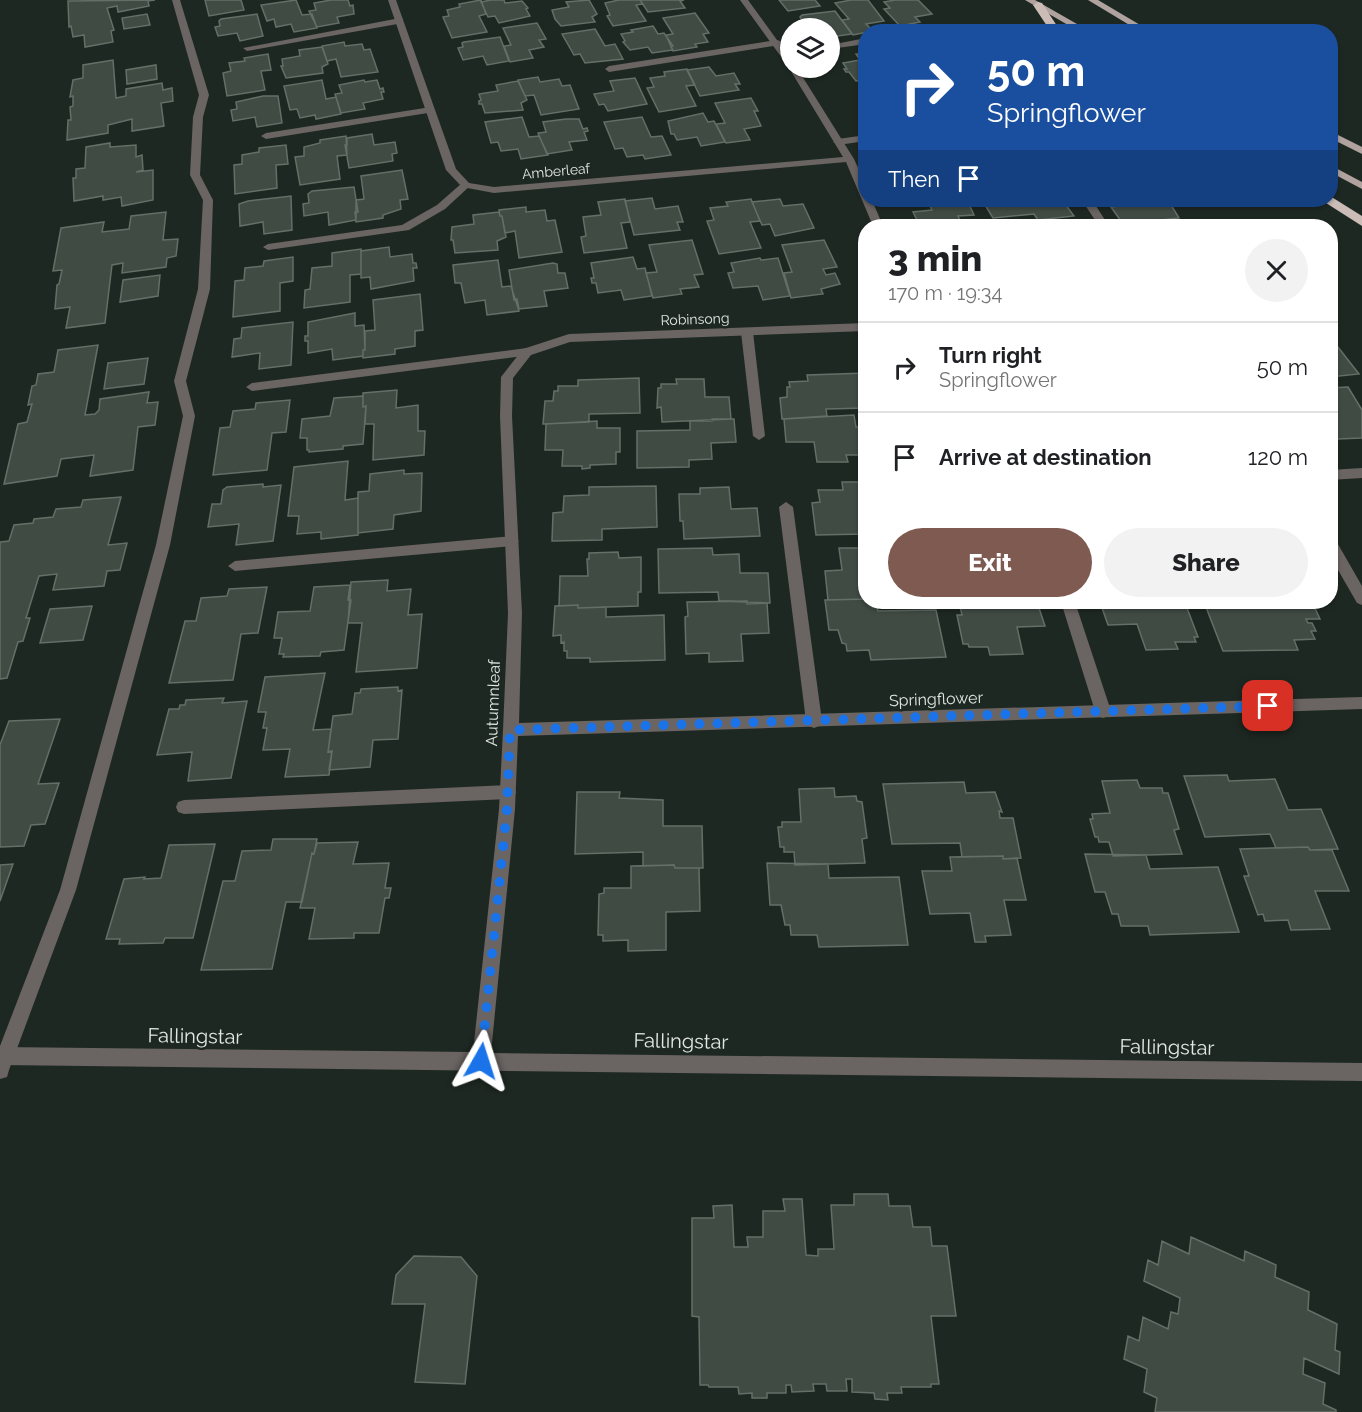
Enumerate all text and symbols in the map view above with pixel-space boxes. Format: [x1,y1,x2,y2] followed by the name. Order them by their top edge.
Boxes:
[780,18,840,78] map controls
[780,18,840,78] button: layers
[987,47,1085,96] text: 50 m
[888,48,966,126] icon: right
[987,97,1146,128] text: Springflower
[521,160,592,182] street label: Amberleaf
[952,162,985,195] icon: arrive
[888,166,940,192] text: Then
[888,237,982,279] text: 3 min
[1245,239,1308,302] button: close
[888,281,1002,305] text: 170 m · 19:34
[660,310,730,328] street label: Robinsong
[939,342,1042,368] text: Turn right
[888,351,921,384] icon: right
[1257,354,1308,380] text: 50 m
[939,368,1057,392] text: Springflower
[888,441,921,474] icon: arrive
[939,444,1152,470] text: Arrive at destination
[1248,444,1308,470] text: 120 m
[888,528,1092,597] button: Exit
[1104,528,1308,597] button: Share
[482,659,504,747] street label: Autumnleaf
[1242,680,1293,731] pin
[889,688,984,710] street label: Springflower
[1251,689,1284,722] icon: arrive
[147,1023,243,1049] street label: Fallingstar
[633,1028,729,1054] street label: Fallingstar
[449,1029,513,1093] position arrow
[1119,1034,1215,1060] street label: Fallingstar

